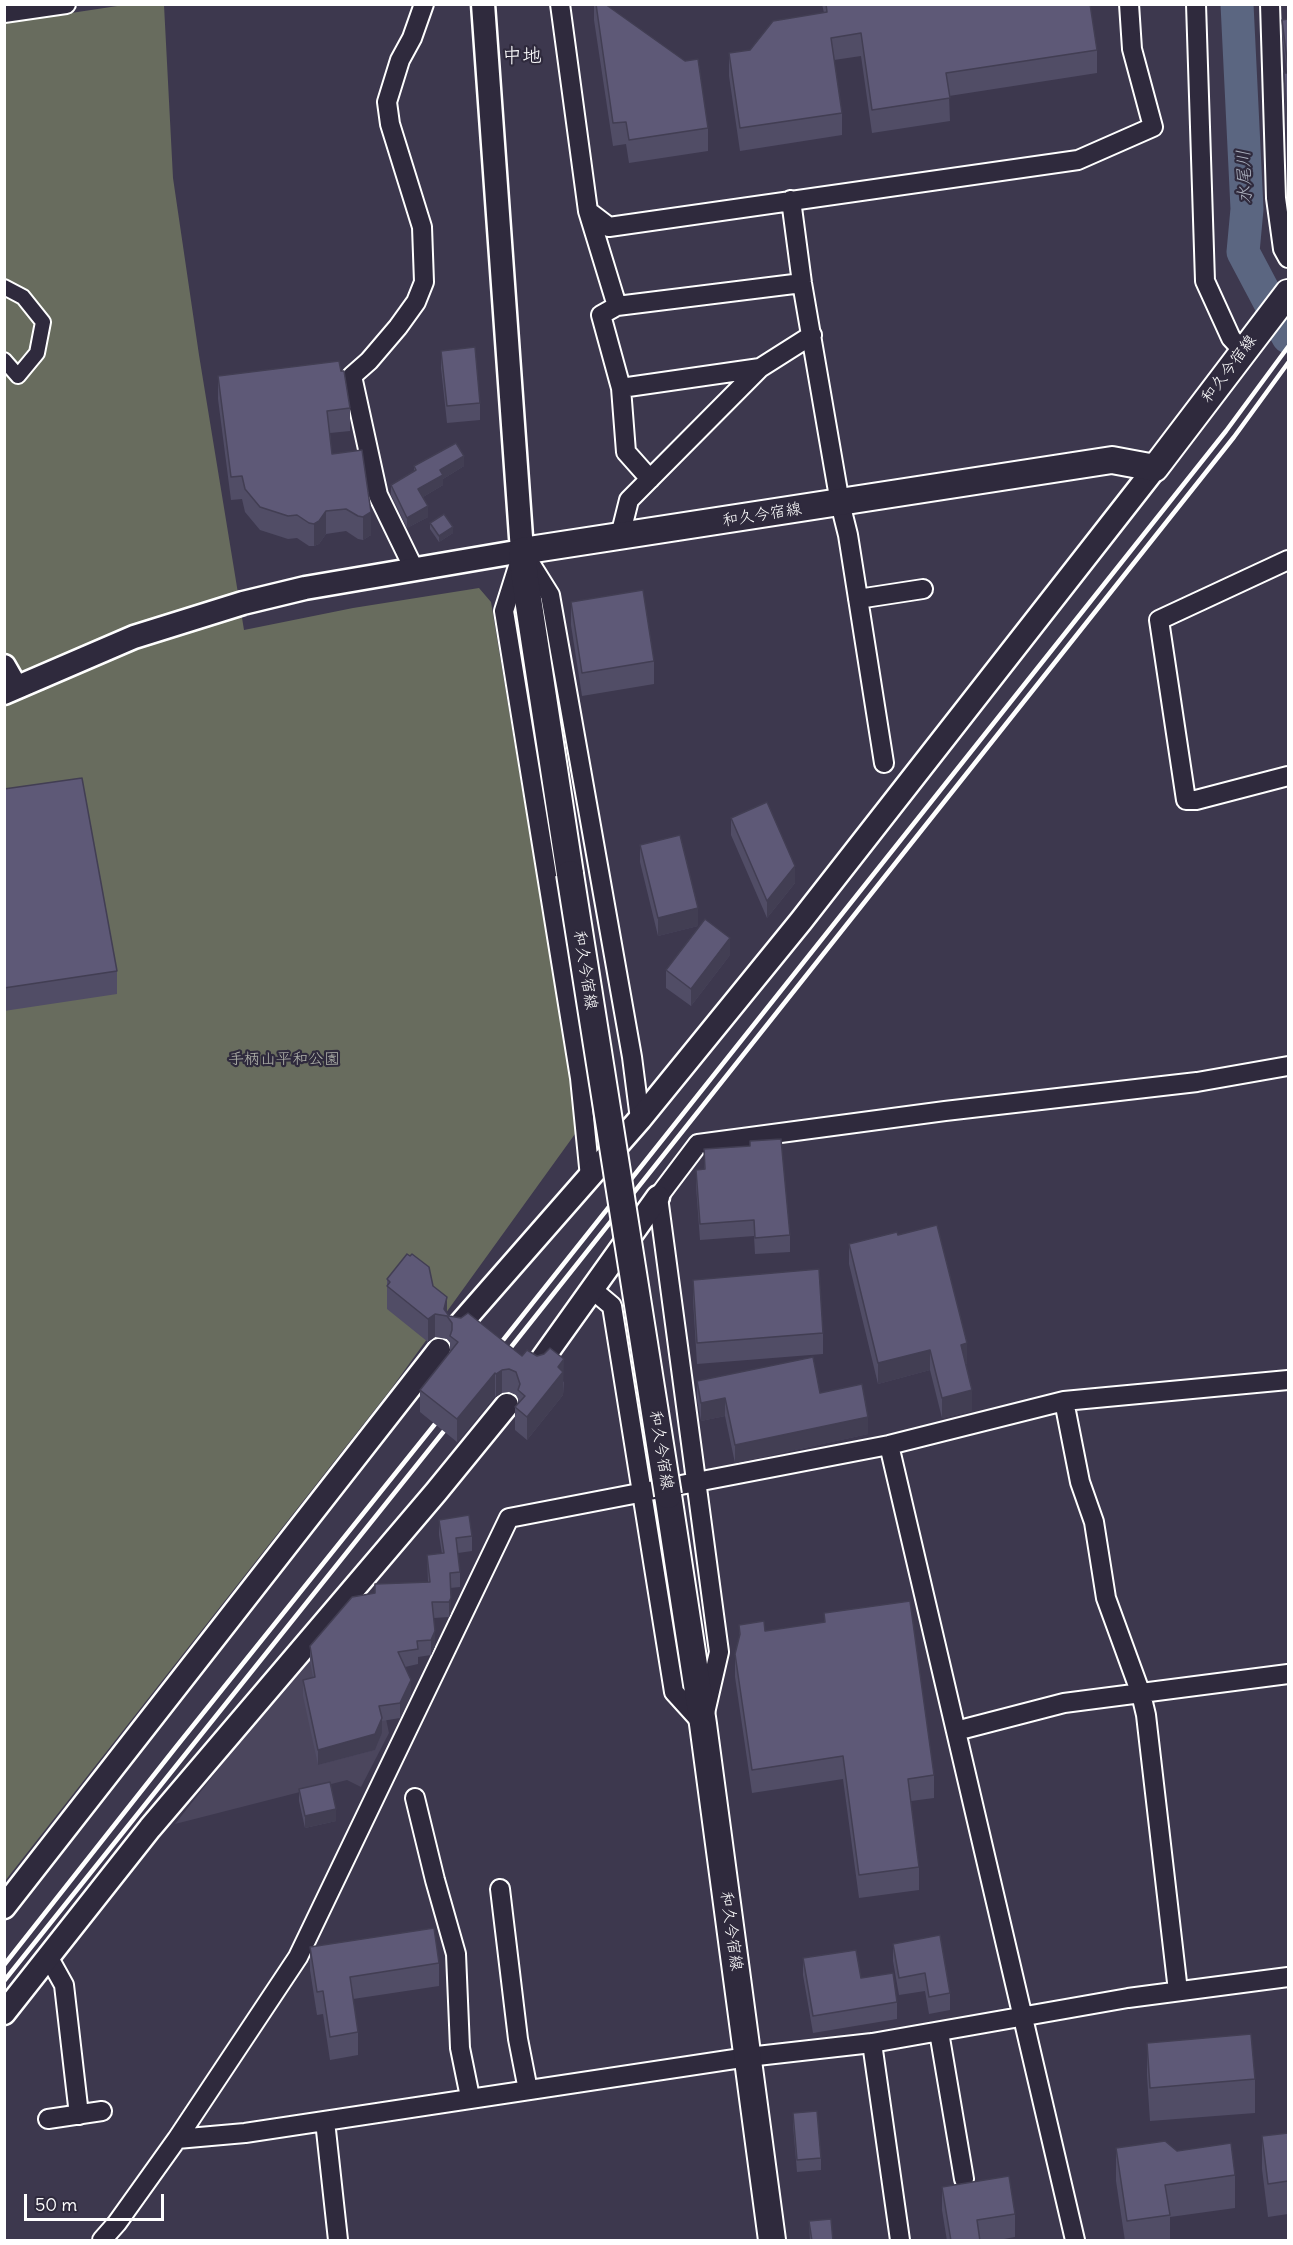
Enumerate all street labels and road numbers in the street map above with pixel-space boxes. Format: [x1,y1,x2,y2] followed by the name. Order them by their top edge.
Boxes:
[1197,331,1261,407] street label: 和久今宿線
[721,499,803,531] street label: 和久今宿線
[569,929,601,1011] street label: 和久今宿線
[645,1409,677,1491] street label: 和久今宿線
[716,1890,746,1972] street label: 和久今宿線

